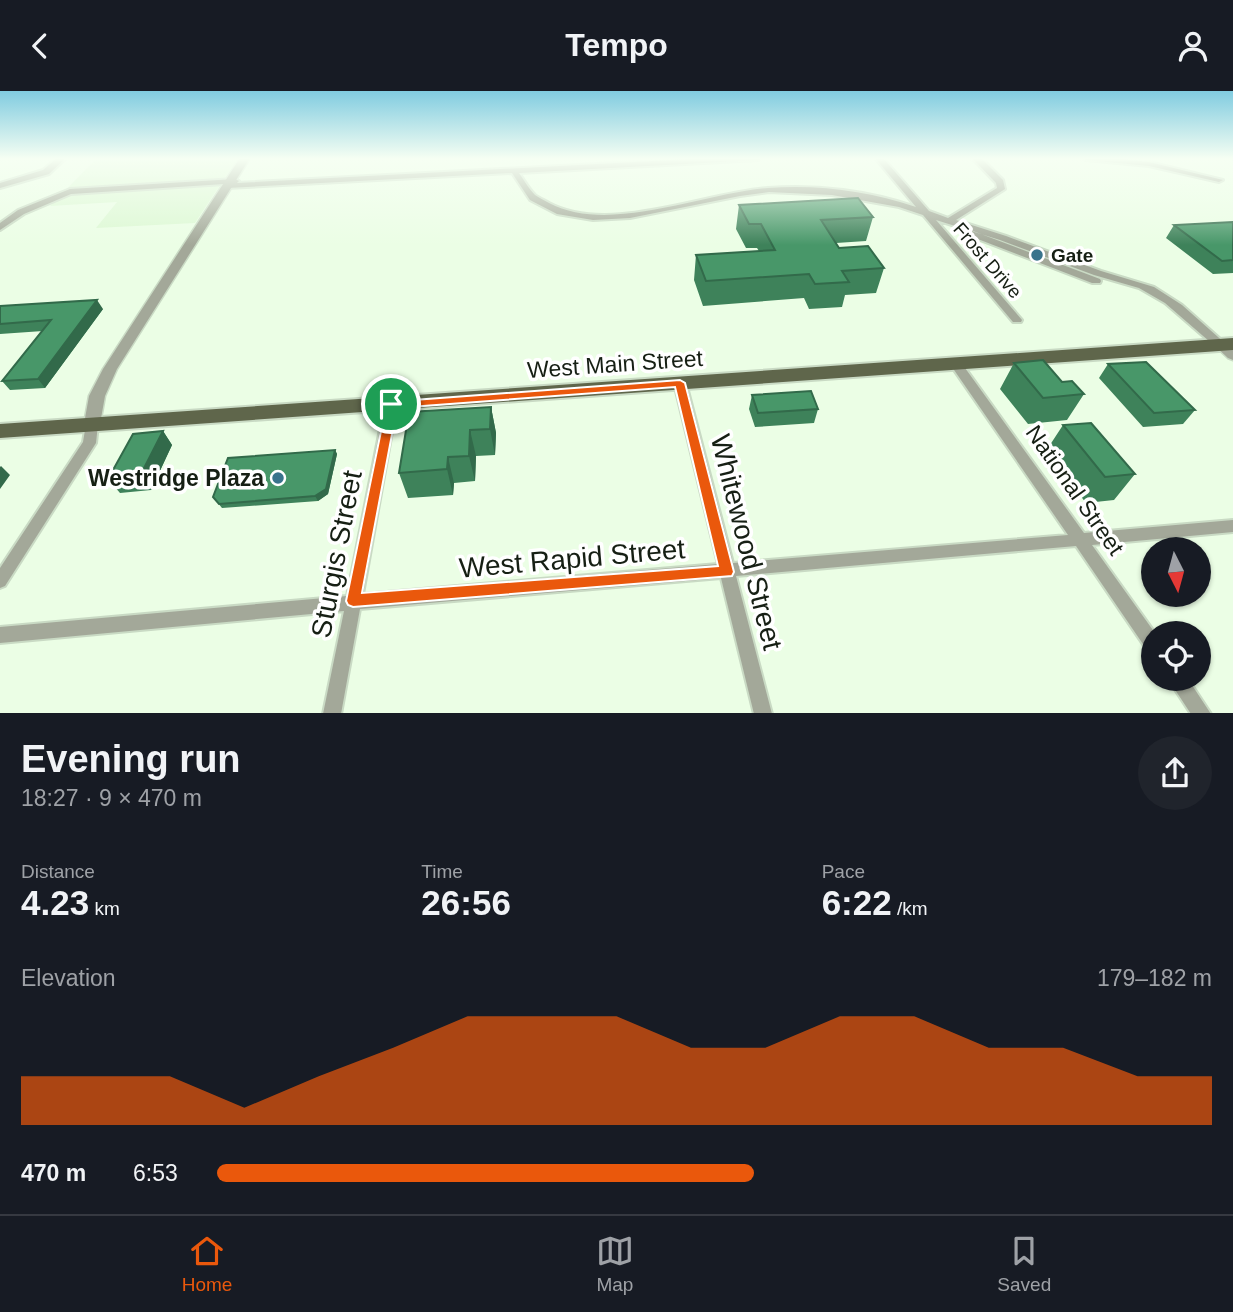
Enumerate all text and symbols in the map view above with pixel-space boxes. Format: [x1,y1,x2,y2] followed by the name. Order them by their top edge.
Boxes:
[21,27,59,65] icon: back
[565,27,668,63] text: Tempo
[1174,27,1212,65] icon: person
[949,218,1026,302] street label: Frost Drive
[1051,245,1093,266] place label: Gate
[1029,247,1045,263] marker: Gate
[526,345,704,383] street label: West Main Street
[361,374,421,434] pin
[372,385,410,423] icon: arrive
[1021,420,1130,560] street label: National Street
[705,431,788,653] street label: Whitewood Street
[88,465,264,491] place label: Westridge Plaza
[305,468,368,640] street label: Sturgis Street
[270,470,286,486] marker: Westridge Plaza
[458,533,687,584] street label: West Rapid Street
[1141,537,1211,607] north arrow
[1141,537,1211,691] map controls
[1141,621,1211,691] button: locate
[1138,736,1212,810] button: share
[21,738,241,780] text: Evening run
[21,785,202,811] text: 18:27 · 9 × 470 m
[21,861,95,882] text: Distance
[421,861,463,882] text: Time
[822,861,865,882] text: Pace
[21,883,89,922] text: 4.23
[421,883,511,922] text: 26:56
[822,883,892,922] text: 6:22
[89,898,120,919] text: km
[892,898,928,919] text: /km
[21,965,116,991] text: Elevation
[1097,965,1212,991] text: 179–182 m
[21,1160,86,1186] text: 470 m
[133,1160,178,1186] text: 6:53
[182,1232,232,1296] tab: Home
[596,1232,634,1296] tab: Map
[997,1232,1051,1296] tab: Saved

